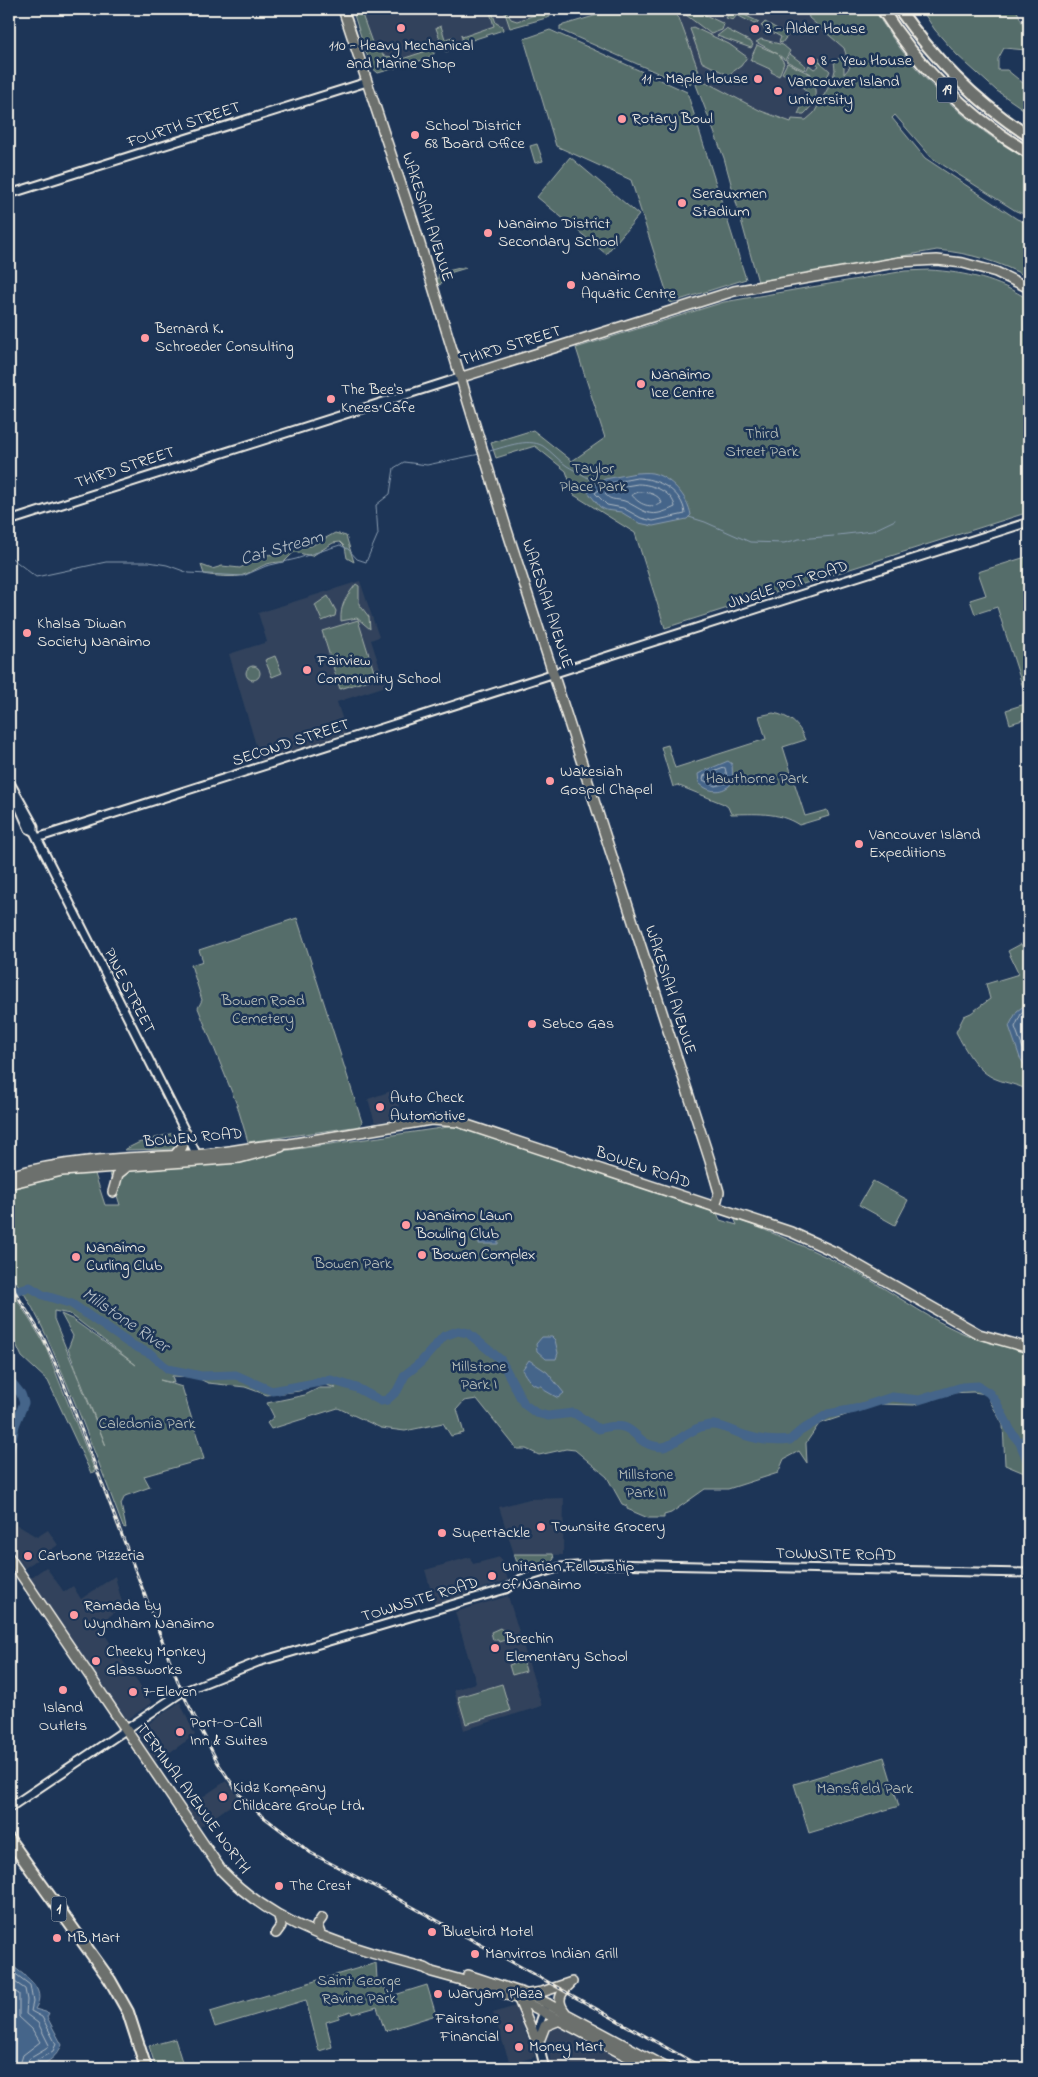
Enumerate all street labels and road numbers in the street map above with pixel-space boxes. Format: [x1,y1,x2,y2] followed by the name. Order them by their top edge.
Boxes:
[937,78,957,102] road number: 19
[123,95,244,155] street label: FOURTH STREET
[395,149,459,285] street label: WAKESIAH AVENUE
[458,319,564,373] street label: THIRD STREET
[72,441,178,495] street label: THIRD STREET
[515,536,579,672] street label: WAKESIAH AVENUE
[725,554,851,616] street label: JINGLE POT ROAD
[229,713,353,773] street label: SECOND STREET
[638,922,702,1058] street label: WAKESIAH AVENUE
[97,944,161,1038] street label: PINE STREET
[141,1122,244,1154] street label: BOWEN ROAD
[591,1140,694,1196] street label: BOWEN ROAD
[775,1542,897,1568] street label: TOWNSITE ROAD
[359,1571,481,1629] street label: TOWNSITE ROAD
[130,1719,256,1879] street label: TERMINAL AVENUE NORTH
[52,1896,66,1922] road number: 1

